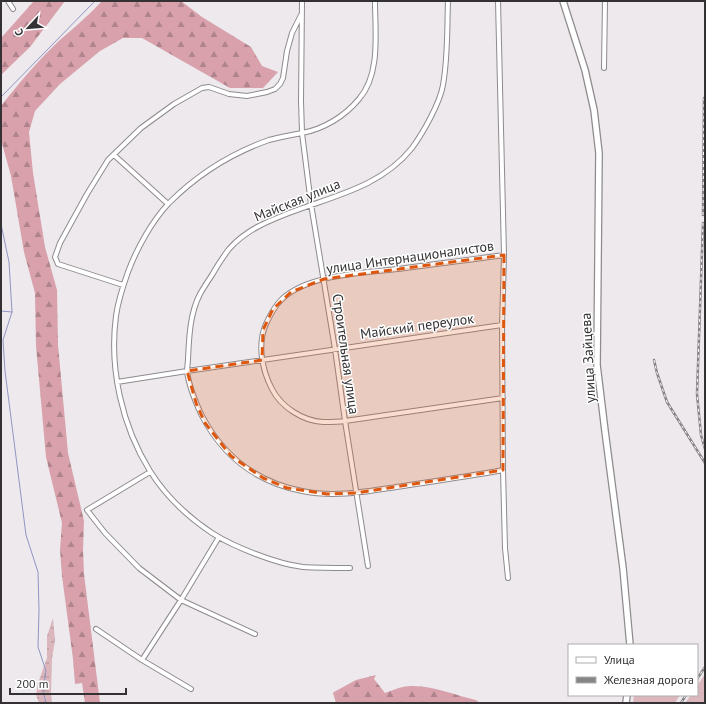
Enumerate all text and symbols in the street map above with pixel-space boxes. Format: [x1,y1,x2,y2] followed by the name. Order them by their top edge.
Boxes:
[8,8,48,48] north arrow
[11,27,27,38] text: С
[251,174,343,226] street label: Майская улица
[325,236,495,278] street label: улица Интернационалистов
[329,293,363,416] street label: Строительная улица
[359,309,475,343] street label: Майский переулок
[577,312,599,404] street label: улица Зайцева
[568,644,698,696] legend
[604,652,635,667] text: Улица
[10,670,126,696] scale bar
[603,672,694,687] text: Железная дорога
[16,676,49,691] text: 200 m

